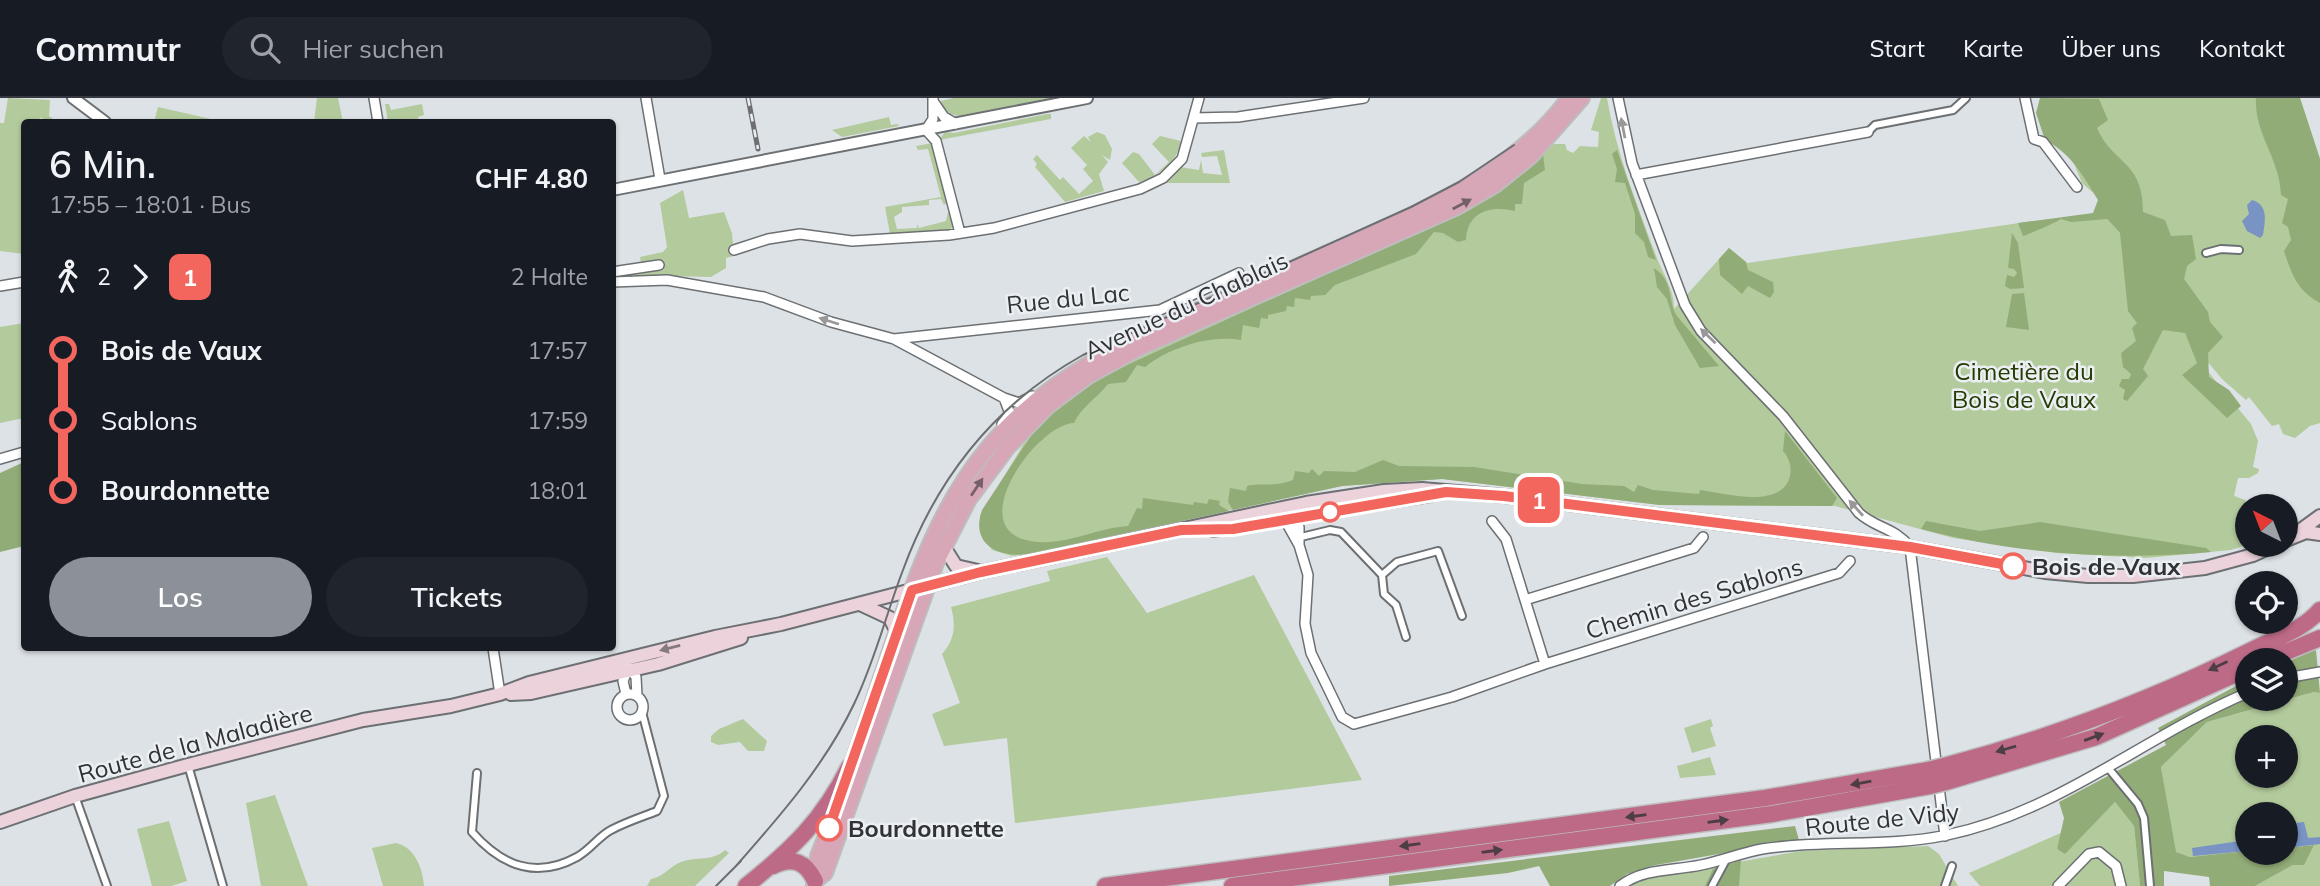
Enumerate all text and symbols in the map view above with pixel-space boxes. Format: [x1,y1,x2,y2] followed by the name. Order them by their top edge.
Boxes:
[222,17,712,80] search box
[35,28,180,69] text: Commutr
[246,29,284,67] icon: search
[302,32,444,65] text: Hier suchen
[1869,33,1925,63] text: Start
[1963,33,2023,63] text: Karte
[2061,33,2161,63] text: Über uns
[2199,33,2285,63] text: Kontakt
[1617,117,1628,139] one-way arrow
[49,140,156,188] text: 6 Min.
[475,162,588,195] text: CHF 4.80
[49,190,251,219] text: 17:55 – 18:01 · Bus
[1453,198,1473,210] one-way arrow
[1079,245,1293,365] street label: Avenue du Chablais
[49,258,87,296] icon: walk
[121,258,159,296] icon: forward
[97,262,111,291] text: 2
[183,262,197,292] text: 1
[511,262,588,291] text: 2 Halte
[1005,277,1131,319] street label: Rue du Lac
[818,315,839,326] one-way arrow
[1700,329,1717,345] one-way arrow
[101,334,262,367] text: Bois de Vaux
[528,336,588,365] text: 17:57
[1952,356,2096,414] park label: Cimetière du Bois de Vaux
[101,404,198,437] text: Sablons
[528,406,588,435] text: 17:59
[101,474,270,507] text: Bourdonnette
[528,476,588,505] text: 18:01
[1516,477,1562,523] line badge: 1
[970,478,984,496] one-way arrow
[1532,485,1546,515] text: 1
[2235,494,2298,556] north arrow
[2235,494,2298,865] map controls
[1849,500,1864,517] one-way arrow
[1320,502,1340,522] unlabelled marker
[1582,551,1806,645] street label: Chemin des Sablons
[2032,551,2181,581] place label: Bois de Vaux
[2000,553,2026,579] marker: Bois de Vaux
[49,557,312,637] button: Los
[326,557,588,637] button: Tickets
[2235,571,2298,634] button: locate
[659,643,681,654] one-way arrow
[2235,648,2298,711] button: layers
[2208,660,2228,672] one-way arrow
[74,697,316,789] street label: Route de la Maladière
[2235,725,2298,788] button: +
[2083,731,2104,742] one-way arrow
[1996,745,2017,755] one-way arrow
[1850,778,1872,789] one-way arrow
[1803,796,1961,842] street label: Route de Vidy
[2235,802,2298,865] button: −
[1624,810,1646,821] one-way arrow
[848,813,1004,843] place label: Bourdonnette
[816,815,842,841] marker: Bourdonnette
[1707,816,1729,827] one-way arrow
[1399,840,1421,851] one-way arrow
[1481,846,1503,857] one-way arrow

